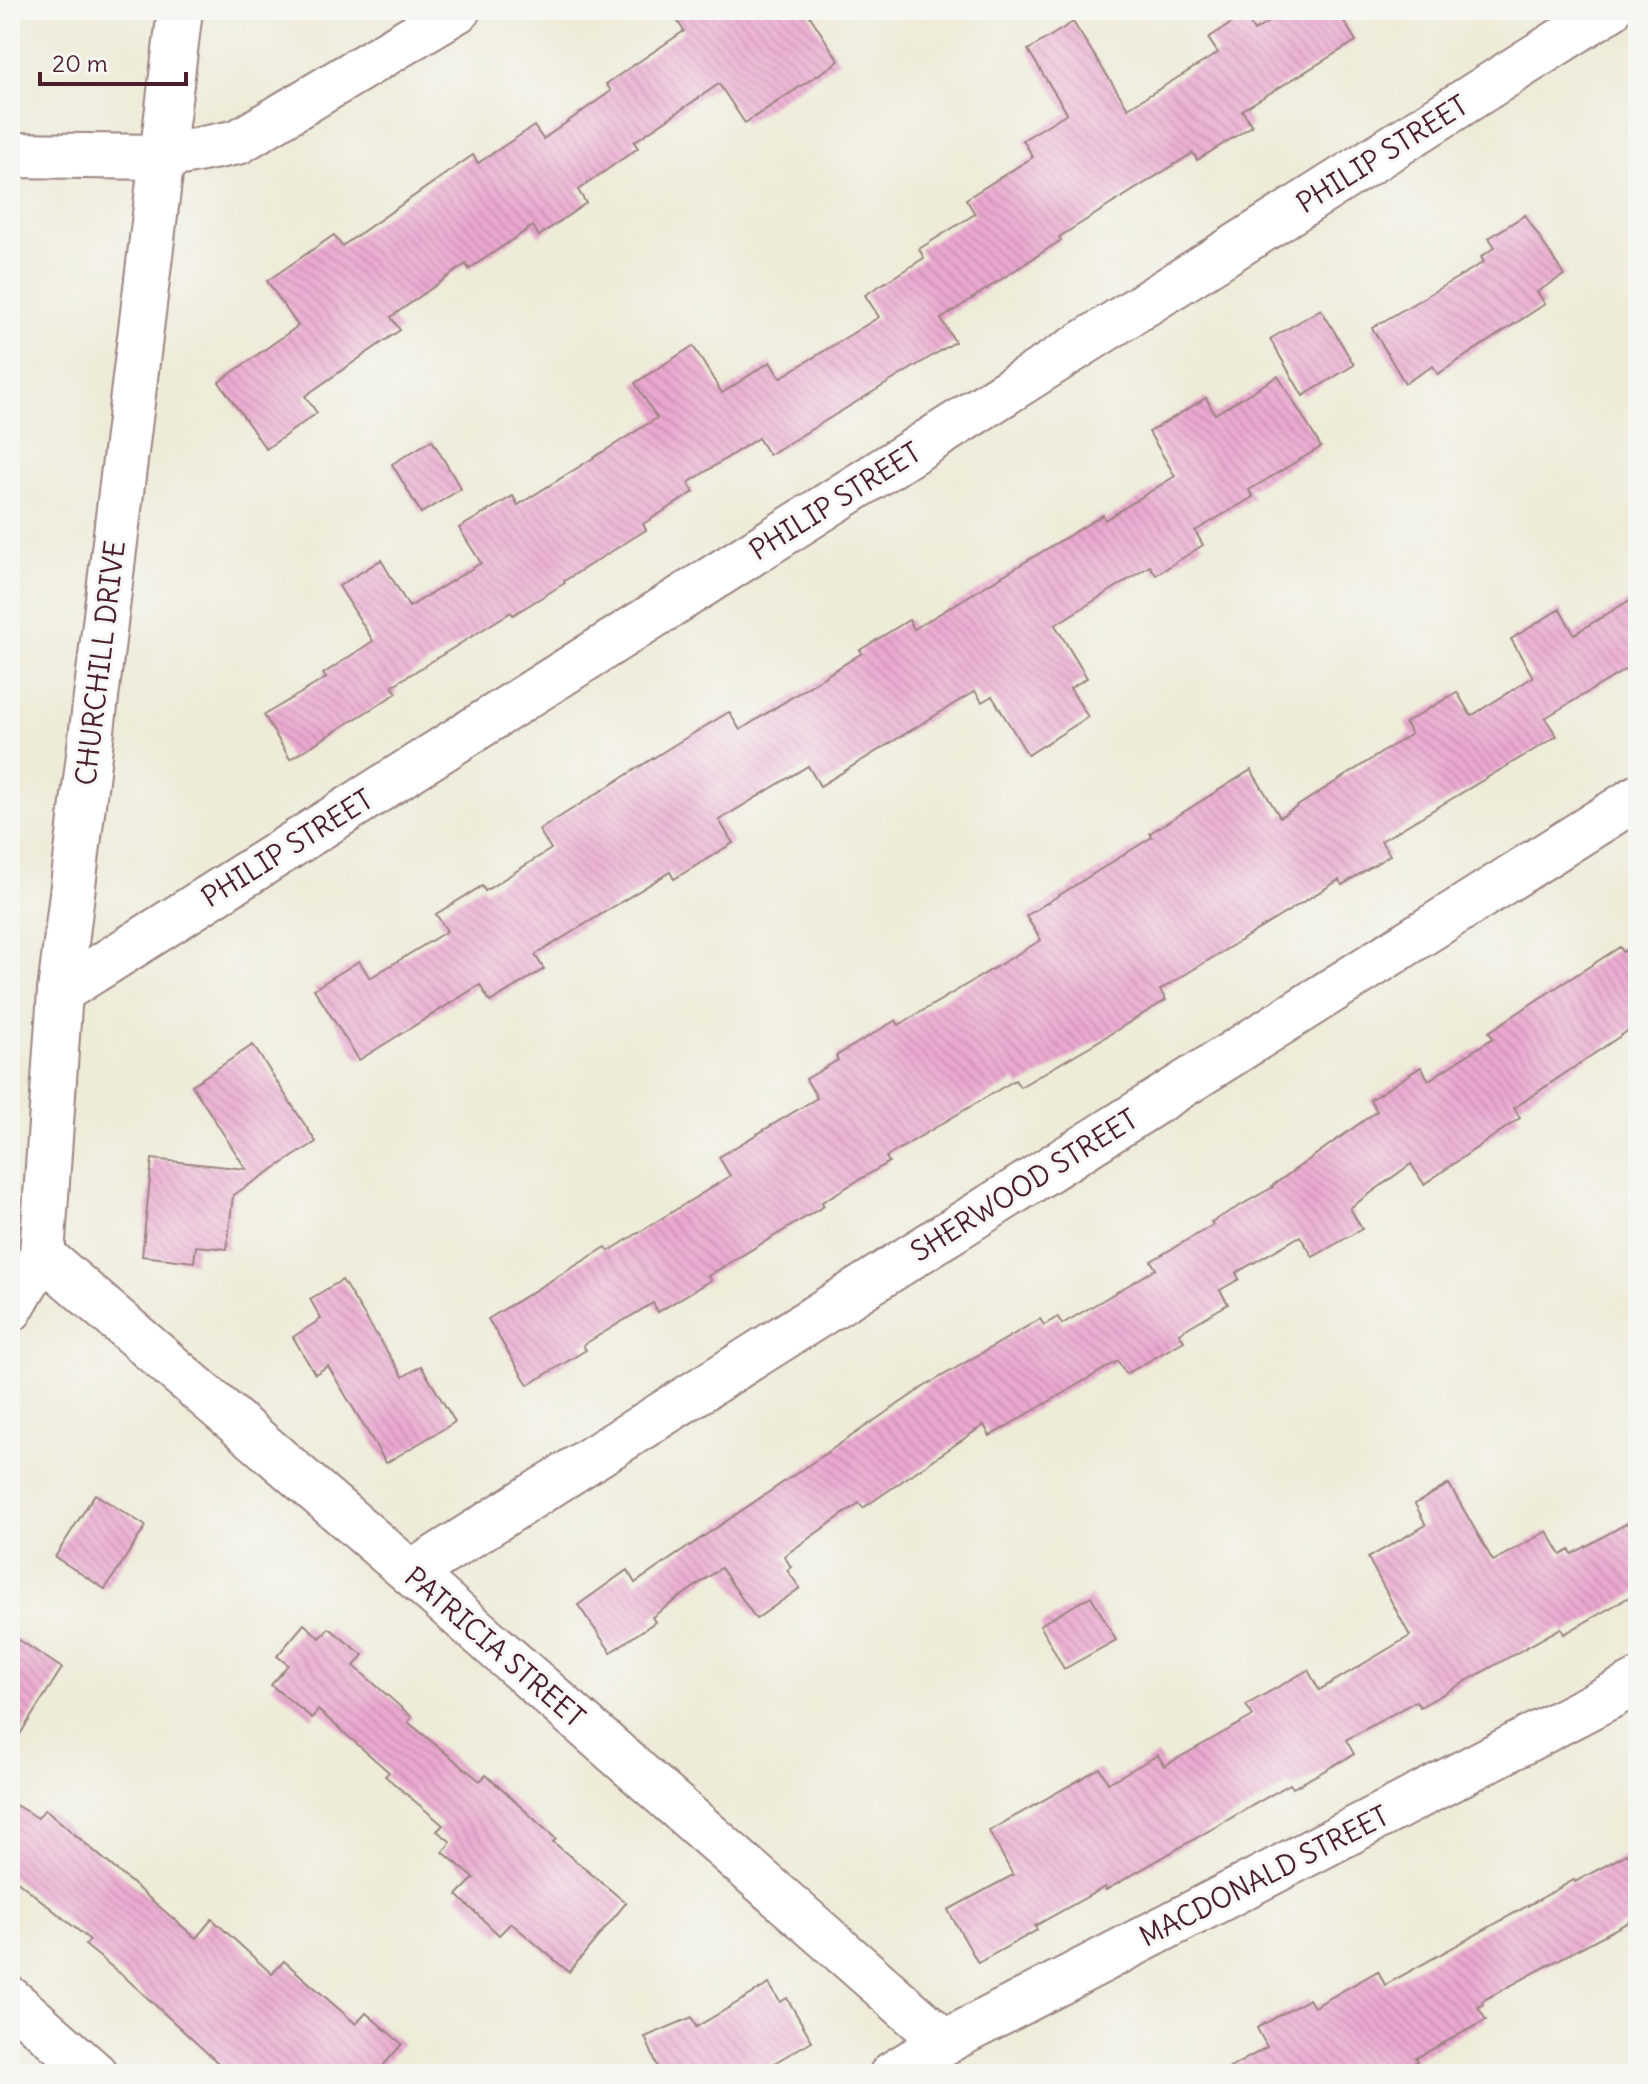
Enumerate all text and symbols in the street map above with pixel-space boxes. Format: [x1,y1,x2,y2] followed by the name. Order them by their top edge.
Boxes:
[40,36,186,86] scale bar
[52,48,108,78] text: 20 m
[1290,87,1474,221] street label: PHILIP STREET
[743,434,927,568] street label: PHILIP STREET
[67,538,133,788] street label: CHURCHILL DRIVE
[195,781,379,915] street label: PHILIP STREET
[904,1101,1144,1269] street label: SHERWOOD STREET
[397,1559,593,1735] street label: PATRICIA STREET
[1133,1797,1395,1955] street label: MACDONALD STREET

